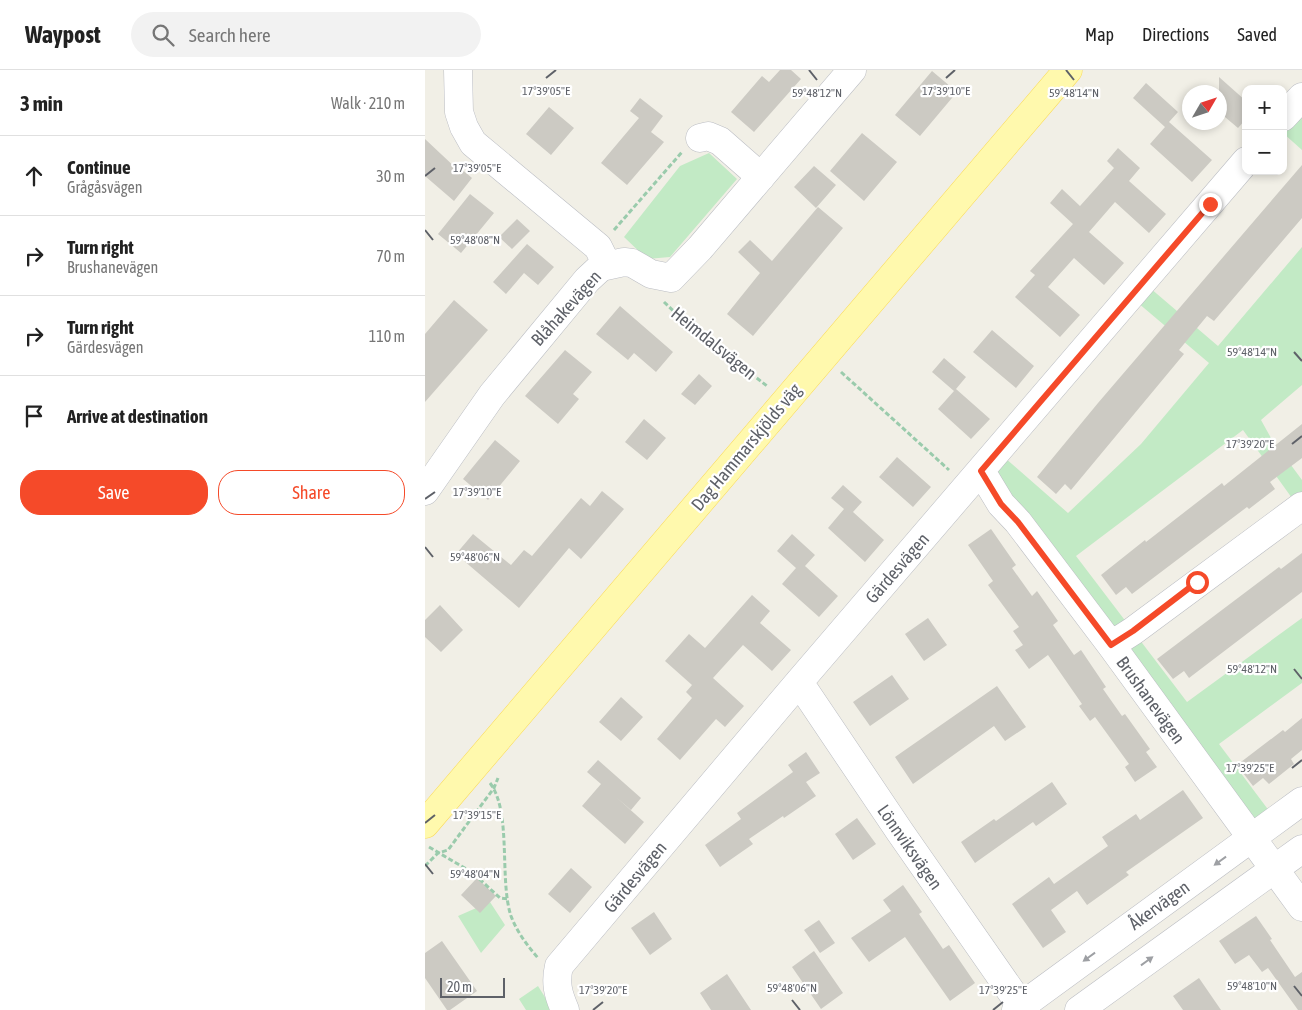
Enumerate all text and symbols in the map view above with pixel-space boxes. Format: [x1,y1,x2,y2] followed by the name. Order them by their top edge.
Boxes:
[131,12,481,57] search box
[25,21,101,48] text: Waypost
[149,21,177,49] icon: search
[189,24,271,46] text: Search here
[1085,24,1114,45] text: Map
[1142,24,1209,45] text: Directions
[1237,24,1277,45] text: Saved
[522,84,570,98] text: 17°39'05"E
[922,84,970,98] text: 17°39'10"E
[1182,85,1227,130] north arrow
[1242,85,1287,175] map controls
[1242,85,1287,130] button: +
[792,86,842,100] text: 59°48'12"N
[1049,86,1099,100] text: 59°48'14"N
[20,91,63,115] text: 3 min
[331,94,405,112] text: Walk · 210 m
[1242,130,1287,175] button: −
[67,156,131,178] text: Continue
[453,161,501,175] text: 17°39'05"E
[20,162,48,190] icon: ahead
[376,167,405,185] text: 30 m
[67,178,142,196] text: Grågåsvägen
[1199,193,1222,216] route end
[450,233,500,247] text: 59°48'08"N
[67,236,134,258] text: Turn right
[20,242,48,270] icon: right
[376,247,405,265] text: 70 m
[67,258,158,276] text: Brushanevägen
[527,266,605,350] street label: Blåhakevägen
[667,302,761,384] street label: Heimdalsvägen
[67,316,134,338] text: Turn right
[20,322,48,350] icon: right
[369,327,405,345] text: 110 m
[67,338,144,356] text: Gärdesvägen
[1227,345,1277,359] text: 59°48'14"N
[687,379,805,515] street label: Dag Hammarskjölds väg
[20,402,48,430] icon: arrive
[67,405,208,427] text: Arrive at destination
[1226,437,1274,451] text: 17°39'20"E
[20,470,208,515] button: Save
[218,470,405,515] button: Share
[453,485,501,499] text: 17°39'10"E
[861,529,933,607] street label: Gärdesvägen
[450,550,500,564] text: 59°48'06"N
[1186,571,1209,594] route start
[1112,652,1190,748] street label: Brushanevägen
[1227,662,1277,676] text: 59°48'12"N
[1226,761,1274,775] text: 17°39'25"E
[873,801,947,893] street label: Lönnviksvägen
[453,808,501,822] text: 17°39'15"E
[599,837,671,917] street label: Gärdesvägen
[1214,855,1227,866] one-way arrow
[450,867,500,881] text: 59°48'04"N
[1125,876,1193,934] street label: Åkervägen
[1082,952,1096,962] one-way arrow
[1140,956,1154,966] one-way arrow
[440,975,505,998] scale bar
[447,979,472,995] text: 20 m
[1227,979,1277,993] text: 59°48'10"N
[767,981,817,995] text: 59°48'06"N
[579,983,627,997] text: 17°39'20"E
[979,983,1027,997] text: 17°39'25"E

